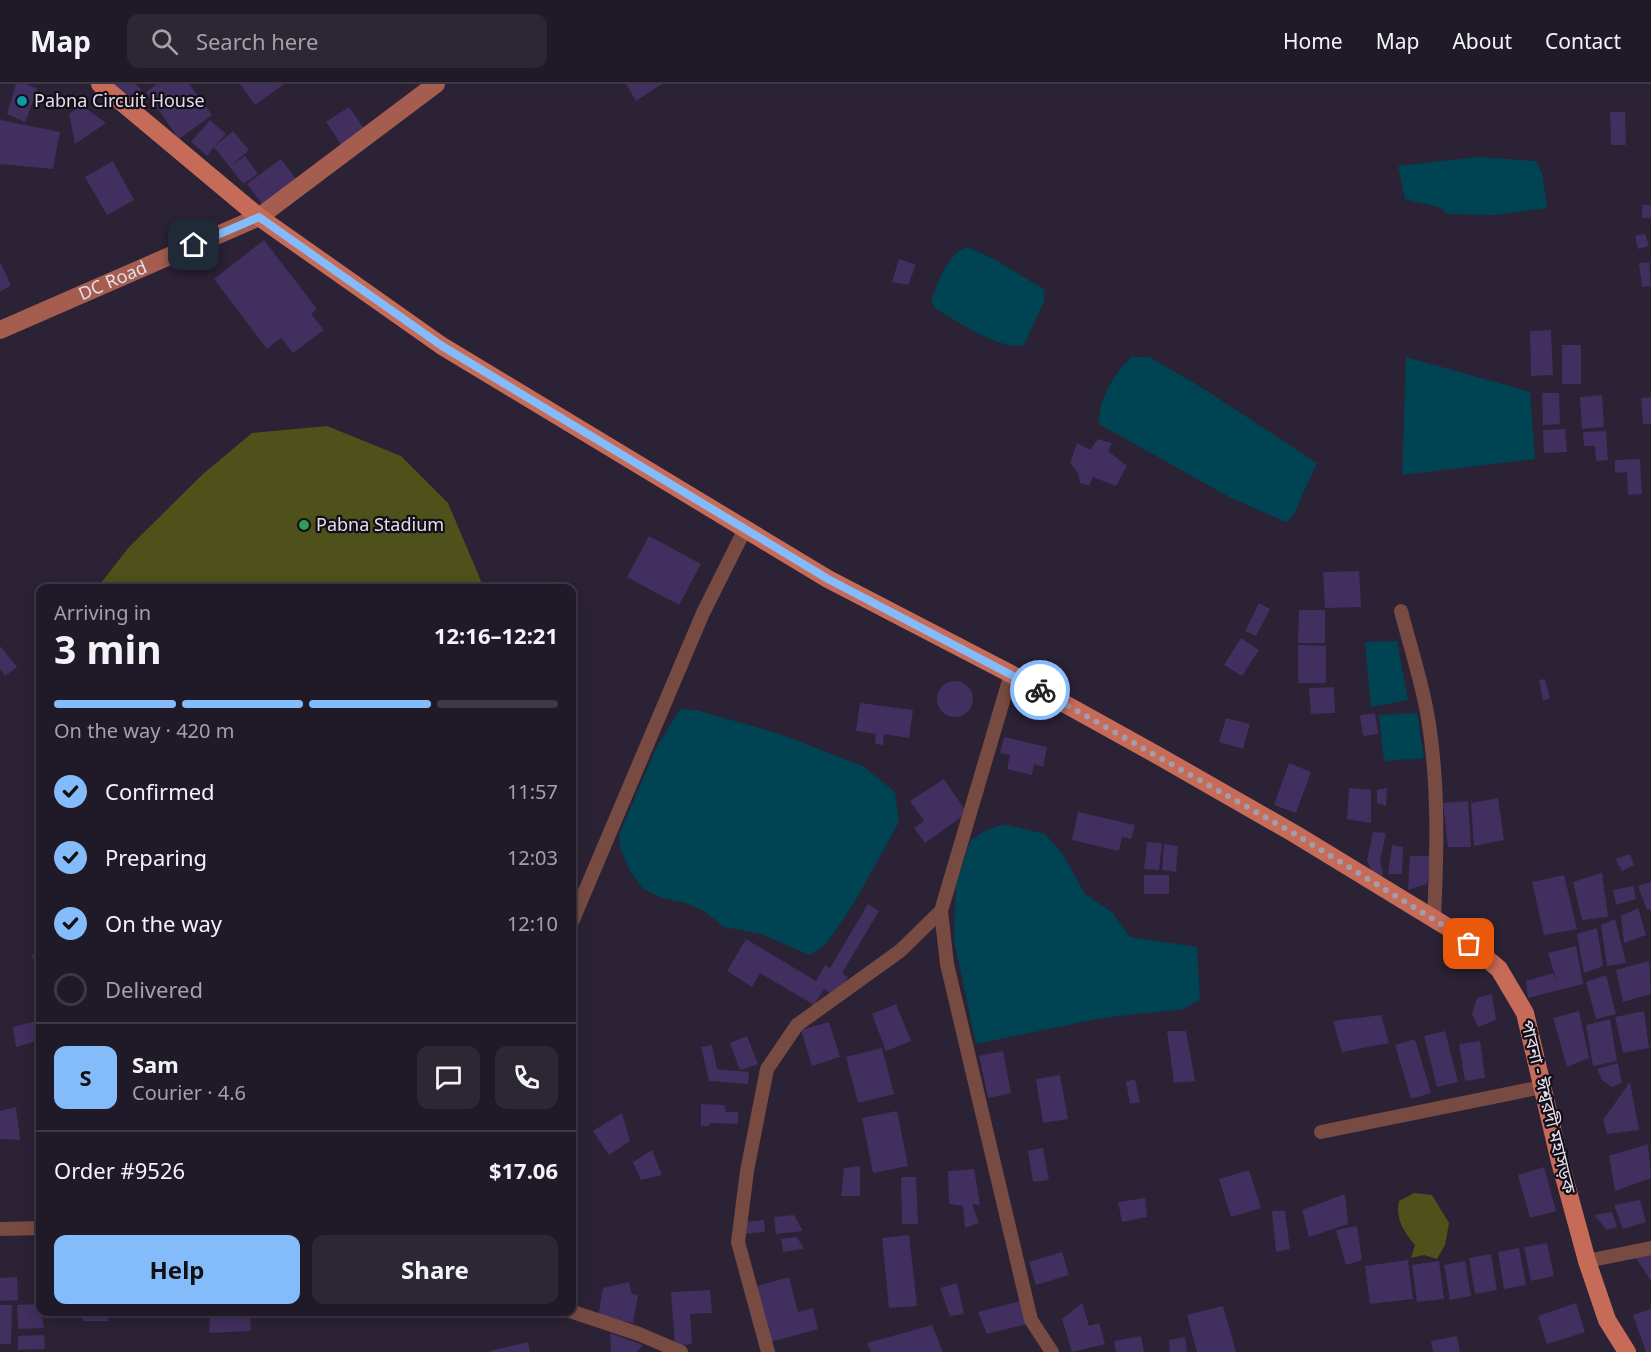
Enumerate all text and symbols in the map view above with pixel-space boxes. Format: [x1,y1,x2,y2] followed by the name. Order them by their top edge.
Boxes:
[127,14,547,68] search box
[30,22,91,60] text: Map
[148,25,181,58] icon: search
[196,26,318,56] text: Search here
[1283,27,1343,55] text: Home
[1376,27,1419,55] text: Map
[1452,27,1512,55] text: About
[1545,27,1621,55] text: Contact
[34,88,205,112] place label: Pabna Circuit House
[15,94,29,108] marker: Pabna Circuit House
[168,219,219,270] pin
[177,228,210,261] icon: home
[74,254,150,305] street label: DC Road
[316,512,444,536] place label: Pabna Stadium
[297,518,311,532] marker: Pabna Stadium
[54,599,151,626] text: Arriving in
[434,620,558,650] text: 12:16–12:21
[54,622,161,675] text: 3 min
[1010,660,1070,720] courier
[1024,674,1057,707] icon: bike
[54,717,234,744] text: On the way · 420 m
[54,775,87,808] icon: check
[105,776,215,806] text: Confirmed
[507,778,558,805] text: 11:57
[54,841,87,874] icon: check
[105,842,207,872] text: Preparing
[507,844,558,871] text: 12:03
[54,907,87,940] icon: check
[105,908,222,938] text: On the way
[507,910,558,937] text: 12:10
[1443,918,1494,969] pin
[1452,927,1485,960] icon: bag
[105,974,203,1004] text: Delivered
[1516,1018,1582,1196] street label: পাবনা - ঈশ্বরদী মহাসড়ক
[417,1046,480,1109] button: chat
[495,1046,558,1109] button: phone
[132,1049,179,1079] text: Sam
[79,1062,92,1092] text: S
[132,1079,246,1106] text: Courier · 4.6
[54,1155,185,1185] text: Order #9526
[489,1155,558,1185] text: $17.06
[54,1235,300,1304] button: Help
[312,1235,558,1304] button: Share

